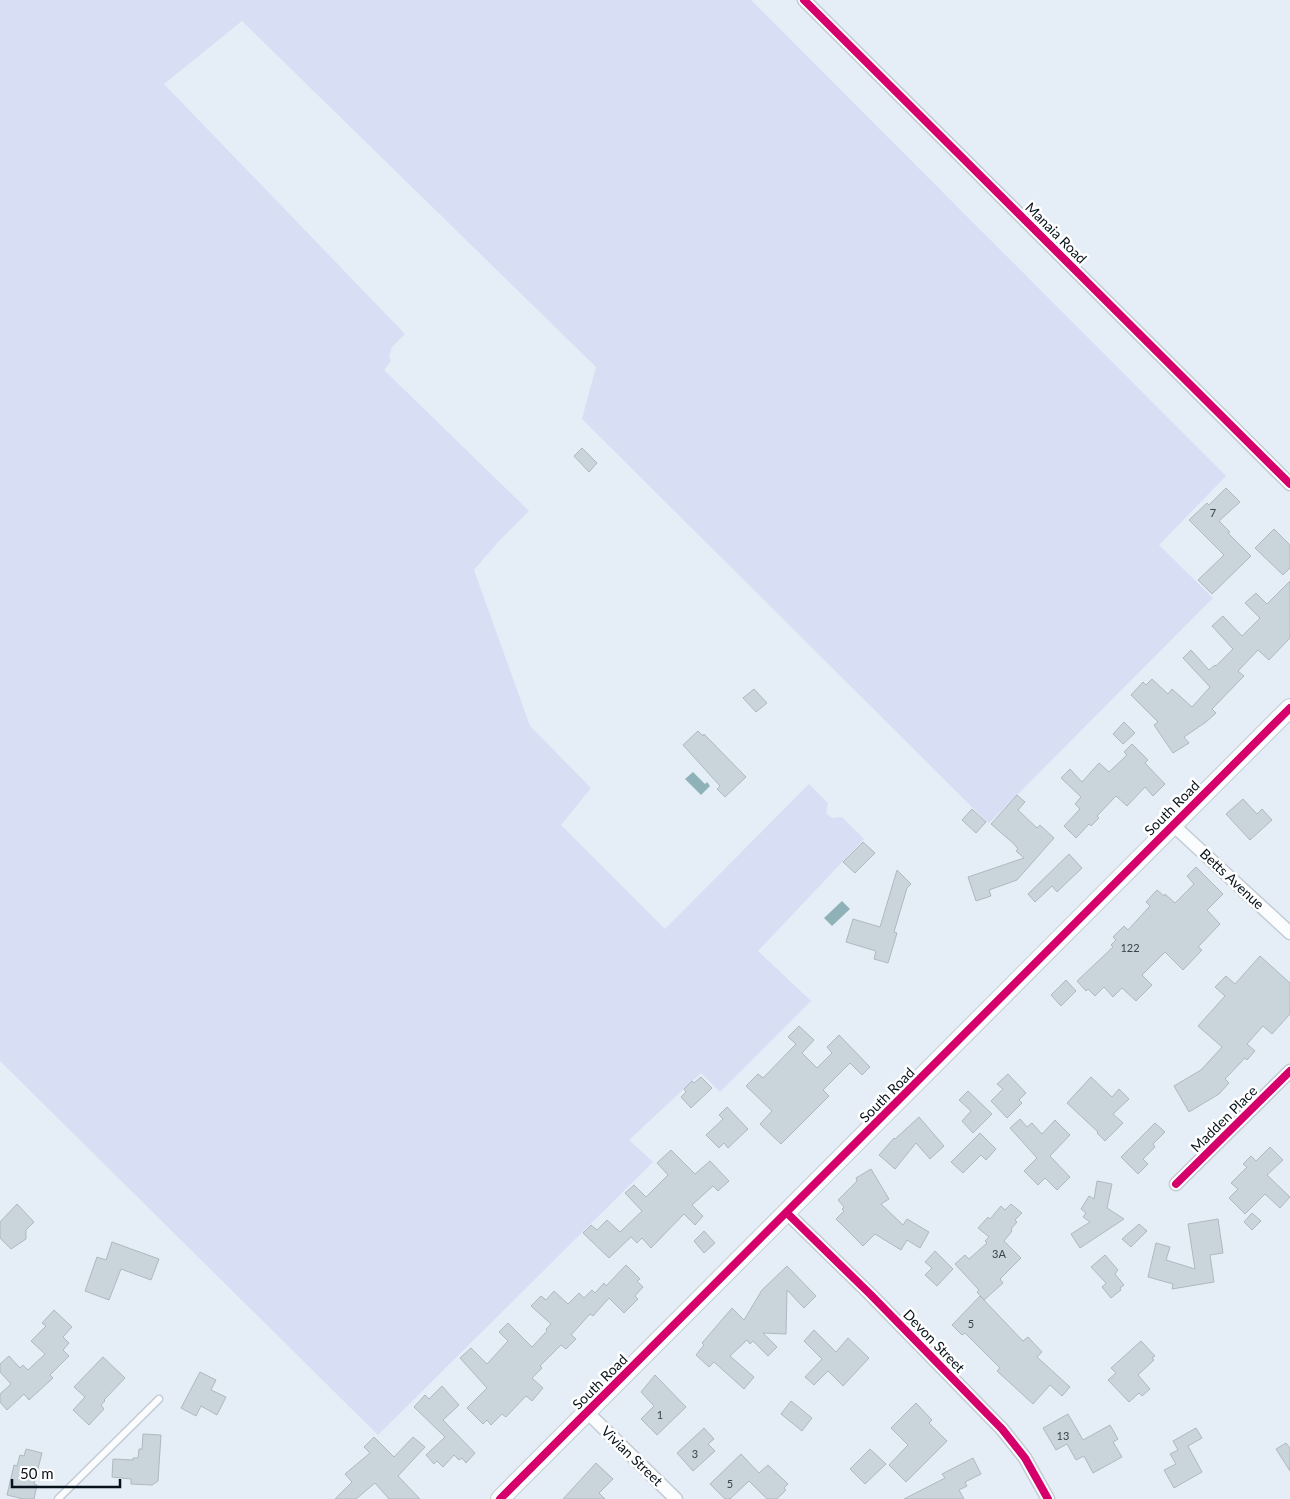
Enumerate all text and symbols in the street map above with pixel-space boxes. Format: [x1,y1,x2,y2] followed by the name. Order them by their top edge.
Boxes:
[1022,199,1090,267] street label: Manaia Road
[1210,506,1216,519] house number: 7
[1141,777,1203,839] street label: South Road
[1197,845,1268,913] street label: Betts Avenue
[1120,941,1140,954] house number: 122
[856,1064,918,1126] street label: South Road
[1187,1082,1260,1155] street label: Madden Place
[992,1247,1006,1260] house number: 3A
[900,1306,969,1376] street label: Devon Street
[968,1317,974,1330] house number: 5
[569,1351,631,1413] street label: South Road
[657,1408,663,1421] house number: 1
[598,1422,667,1489] street label: Vivian Street
[1057,1429,1069,1442] house number: 13
[692,1447,698,1460] house number: 3
[12,1456,120,1488] scale bar
[20,1464,54,1482] text: 50 m
[727,1477,733,1490] house number: 5

